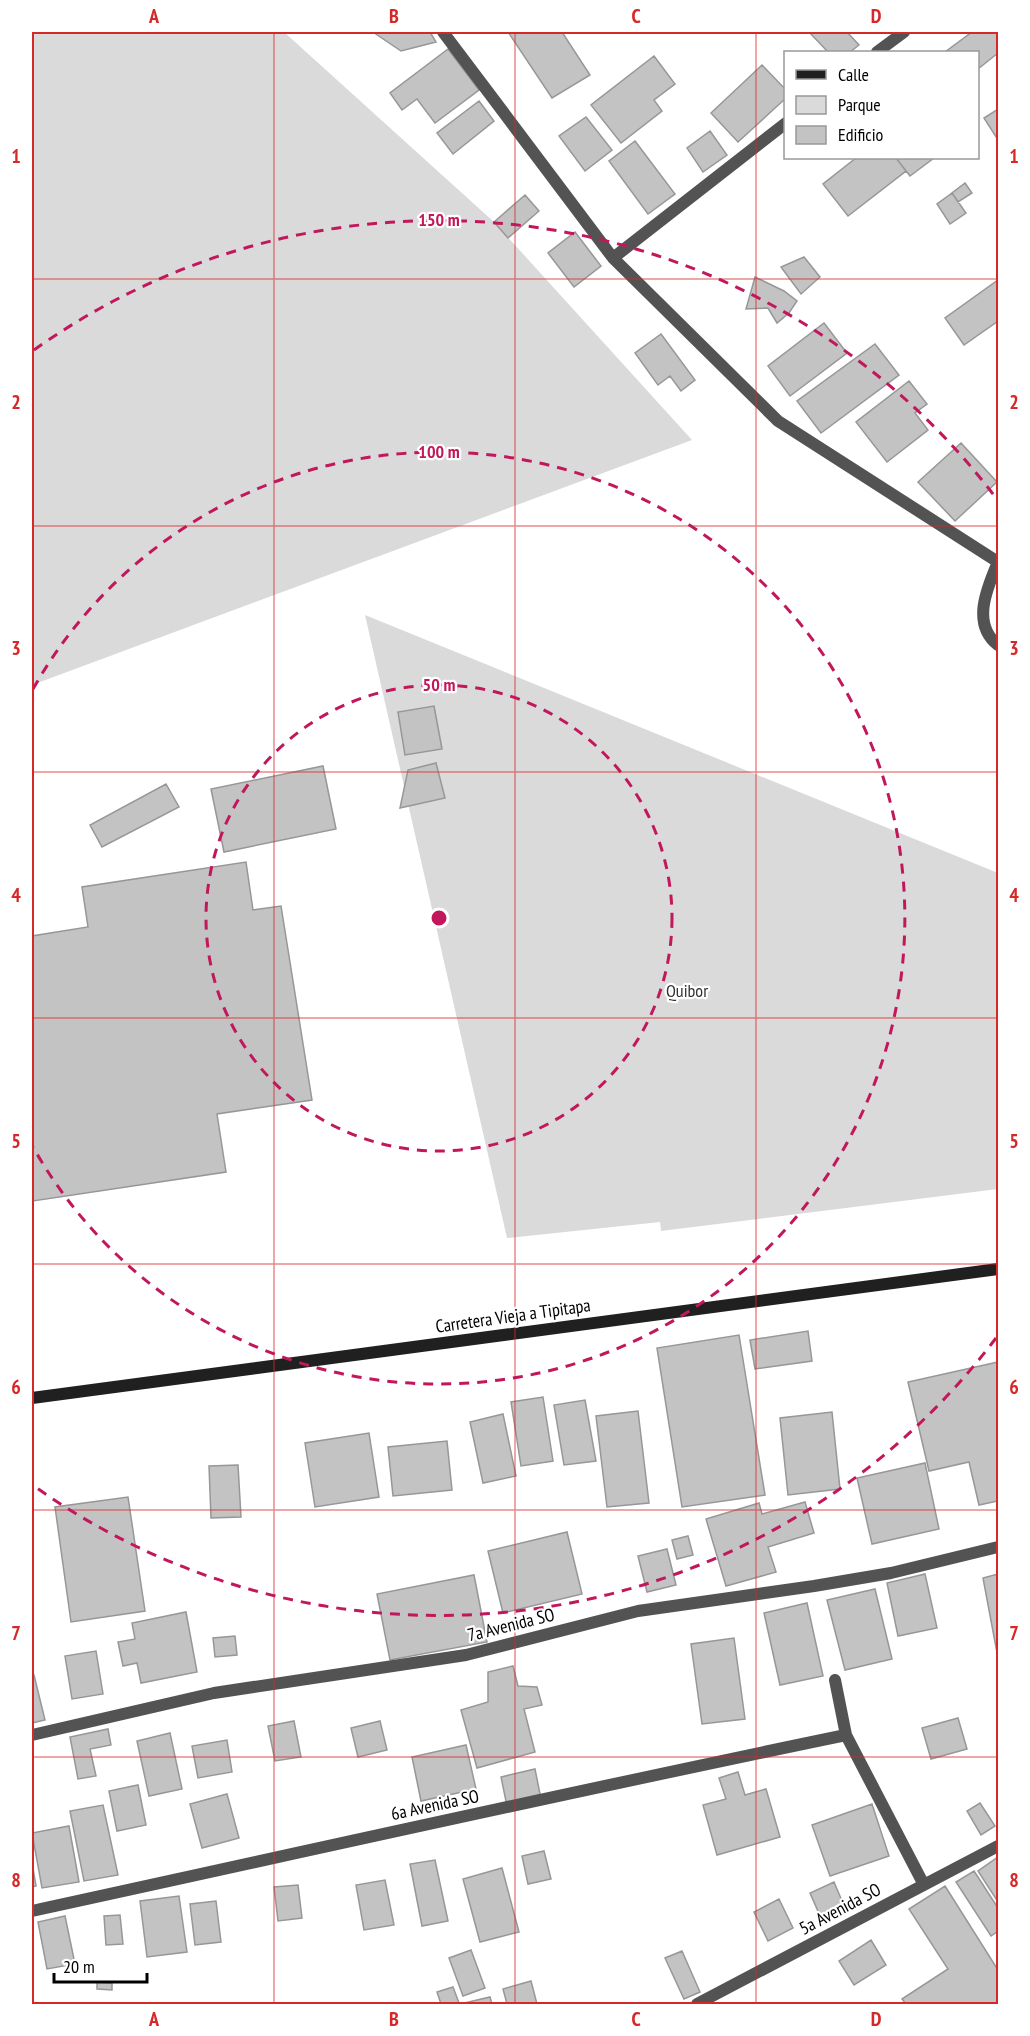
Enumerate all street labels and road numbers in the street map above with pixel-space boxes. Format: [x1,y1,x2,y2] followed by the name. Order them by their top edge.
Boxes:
[434,1293,592,1338] street label: Carretera Vieja a Tipitapa
[465,1603,557,1646] street label: 7a Avenida SO
[389,1784,481,1825] street label: 6a Avenida SO
[795,1877,885,1940] street label: 5a Avenida SO

